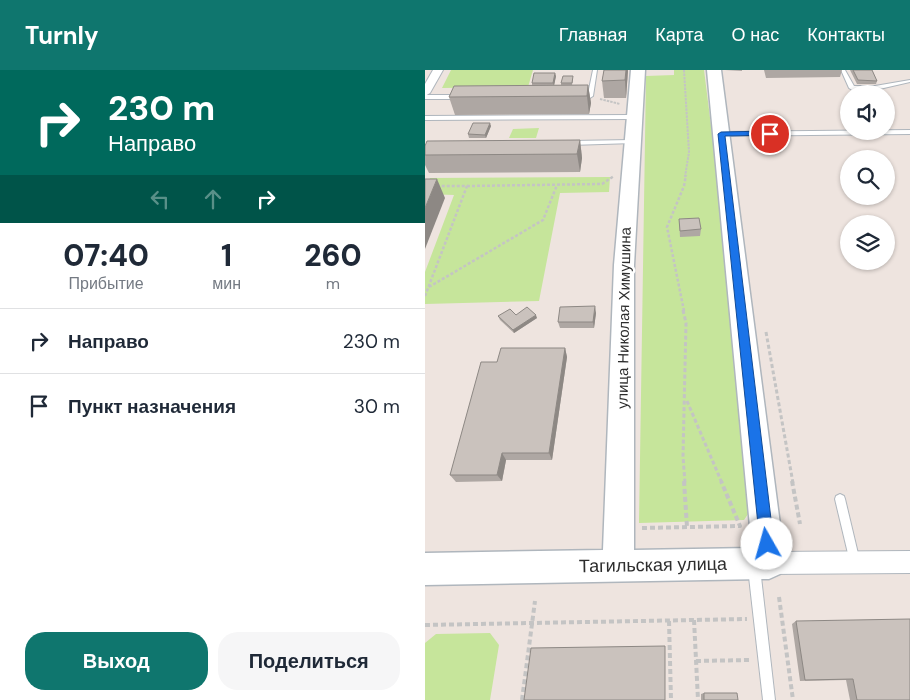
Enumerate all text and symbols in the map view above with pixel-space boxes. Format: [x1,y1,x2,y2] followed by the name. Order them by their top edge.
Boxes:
[25,20,98,51] text: Turnly
[559,23,627,47] text: Главная
[655,23,704,47] text: Карта
[732,23,779,47] text: О нас
[807,23,885,47] text: Контакты
[108,85,215,131] text: 230 m
[840,85,895,270] map controls
[840,85,895,140] button: sound
[25,90,90,155] icon: right
[749,113,791,155] pin
[756,120,784,148] icon: arrive
[108,129,196,158] text: Направо
[840,150,895,205] button: search
[146,185,174,213] icon: left
[199,185,227,213] icon: ahead
[252,185,280,213] icon: right
[840,215,895,270] button: layers
[612,226,636,409] street label: улица Николая Химушина
[63,236,149,275] text: 07:40
[221,236,232,275] text: 1
[304,236,362,275] text: 260
[69,273,144,294] text: Прибытие
[212,273,241,294] text: мин
[326,273,340,294] text: m
[25,327,53,355] icon: right
[68,329,149,354] text: Направо
[343,329,400,354] text: 230 m
[25,392,53,420] icon: arrive
[68,394,236,419] text: Пункт назначения
[354,394,400,419] text: 30 m
[740,517,792,569] position arrow
[579,552,728,578] street label: Тагильская улица
[25,632,208,690] button: Выход
[218,632,400,690] button: Поделиться

